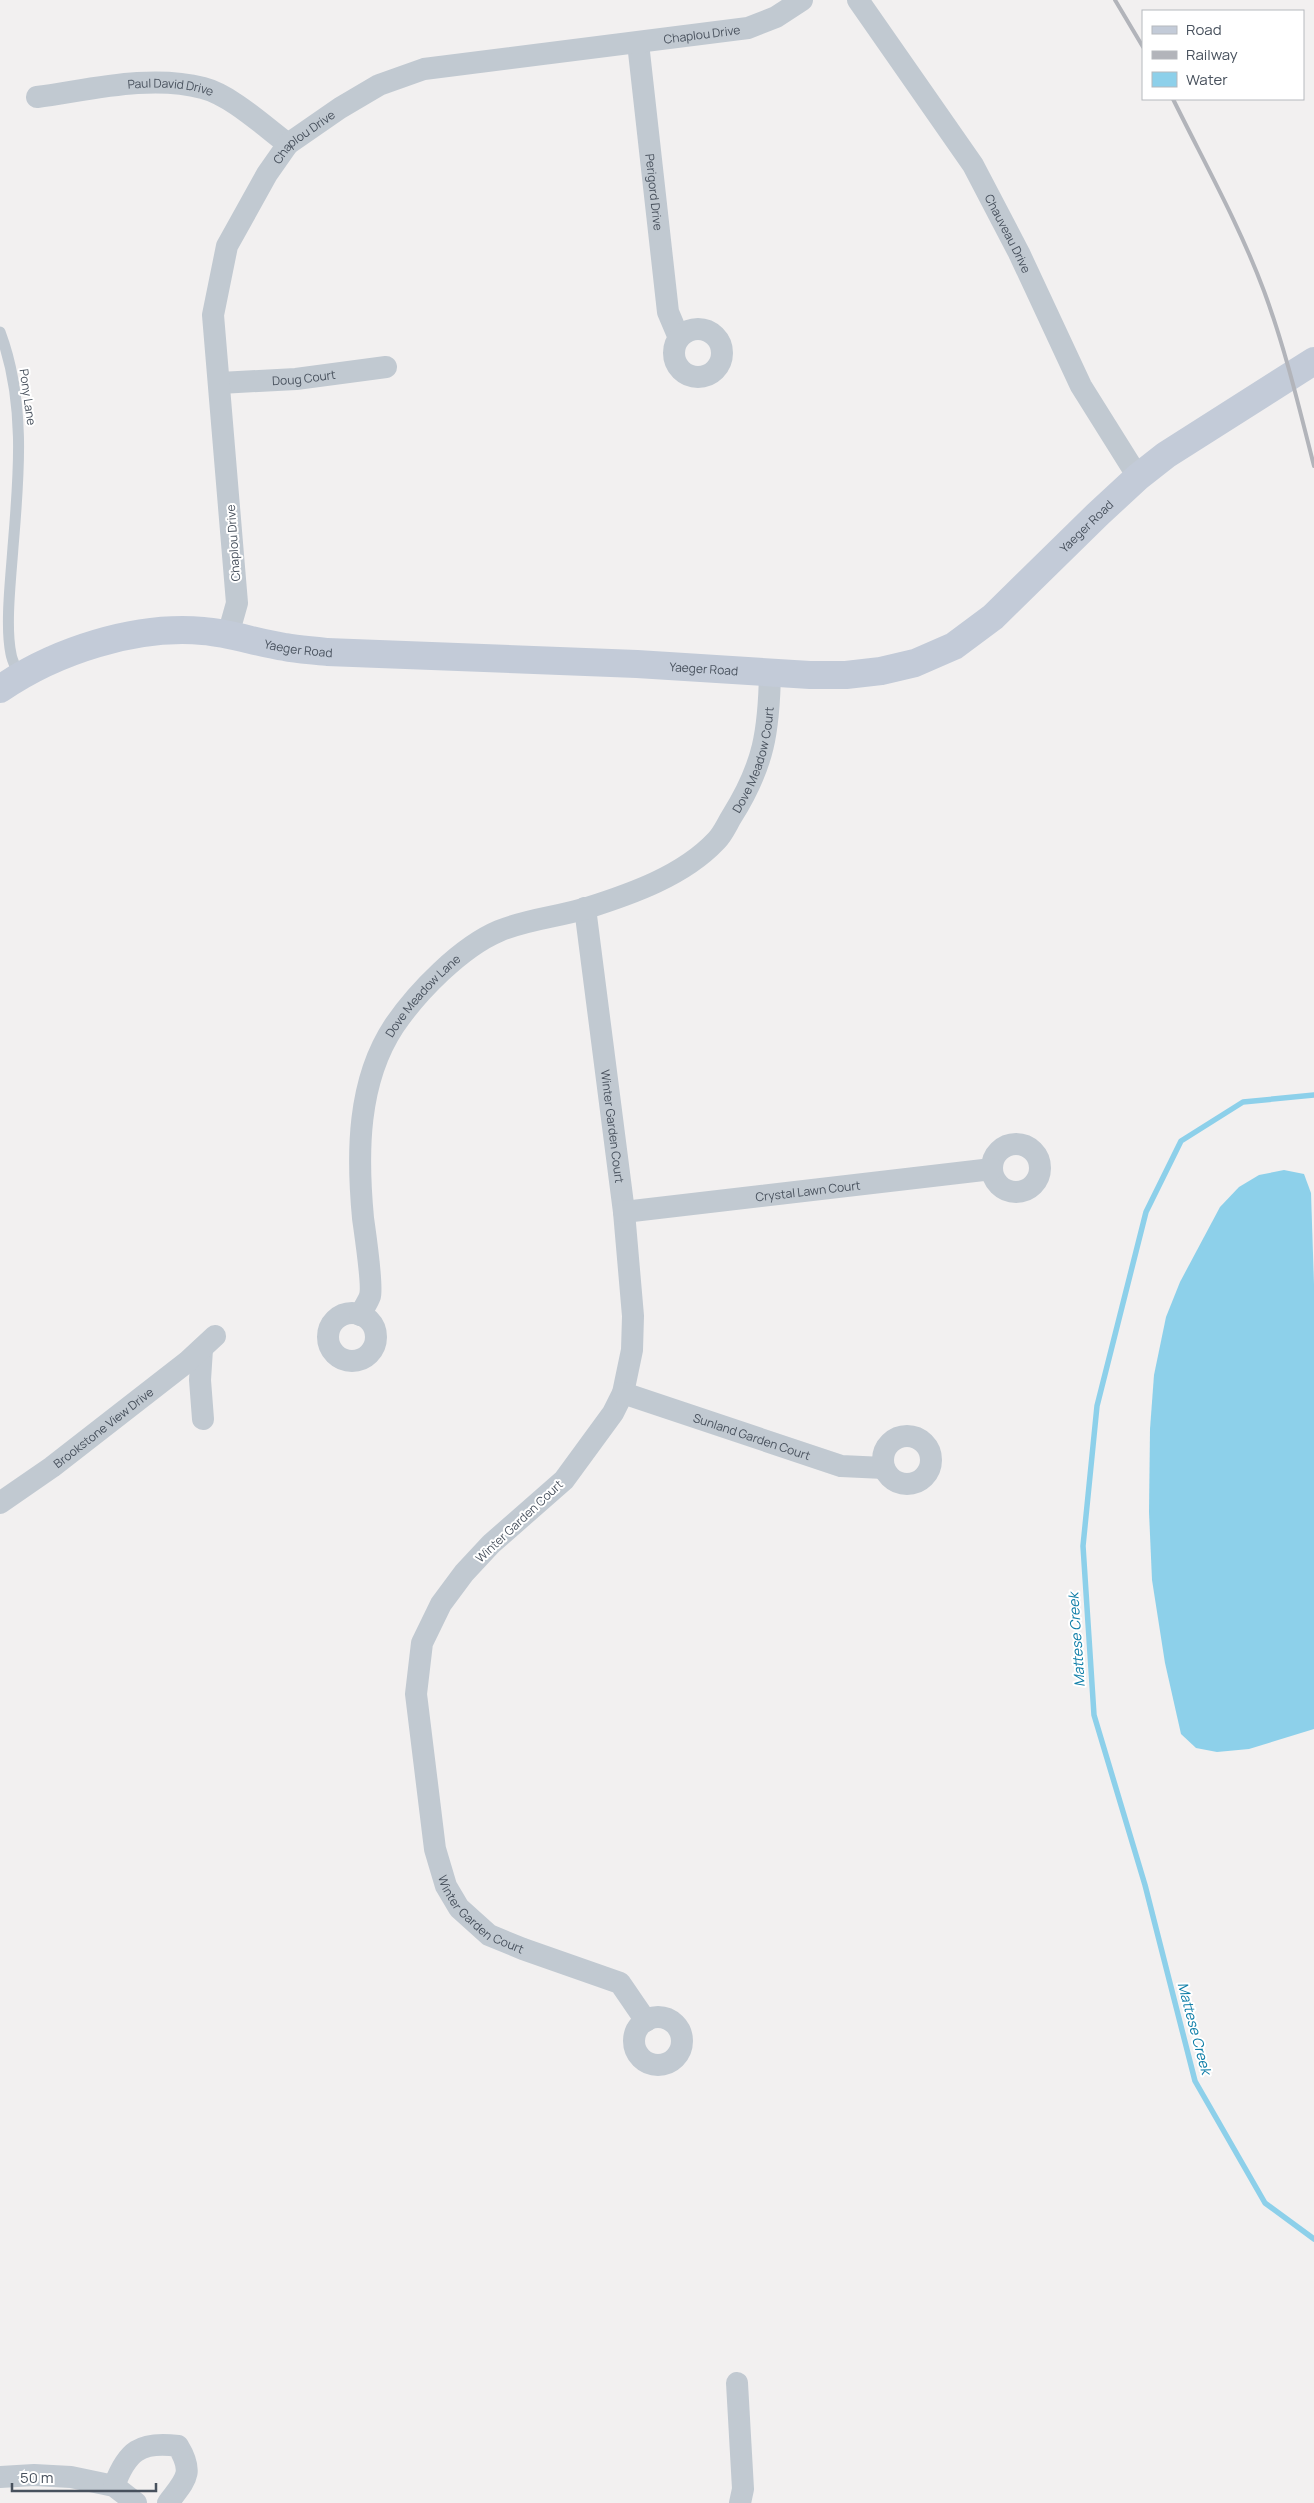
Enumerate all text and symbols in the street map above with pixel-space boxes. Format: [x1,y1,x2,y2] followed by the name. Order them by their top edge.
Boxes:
[1142,10,1304,100] legend
[1186,19,1222,40] text: Road
[663,21,741,47] street label: Chaplou Drive
[1186,44,1238,65] text: Railway
[1186,69,1228,90] text: Water
[127,74,216,99] street label: Paul David Drive
[268,106,338,167] street label: Chaplou Drive
[642,153,667,231] street label: Perigord Drive
[981,191,1036,276] street label: Chauveau Drive
[272,365,337,389] street label: Doug Court
[16,368,40,426] street label: Pony Lane
[1056,496,1117,556] street label: Yaeger Road
[222,504,244,582] street label: Chaplou Drive
[263,635,333,661] street label: Yaeger Road
[669,658,739,679] street label: Yaeger Road
[728,706,777,816] street label: Dove Meadow Court
[381,950,464,1040] street label: Dove Meadow Lane
[597,1069,629,1184] street label: Winter Garden Court
[754,1176,861,1205] street label: Crystal Lawn Court
[50,1383,157,1472] street label: Brookstone View Drive
[691,1409,813,1464] street label: Sunland Garden Court
[472,1476,567,1566] street label: Winter Garden Court
[1063,1590,1089,1688] water label: Mattese Creek
[435,1873,527,1957] street label: Winter Garden Court
[1174,1980,1217,2078] water label: Mattese Creek
[12,2460,156,2492] scale bar
[20,2467,54,2488] text: 50 m

